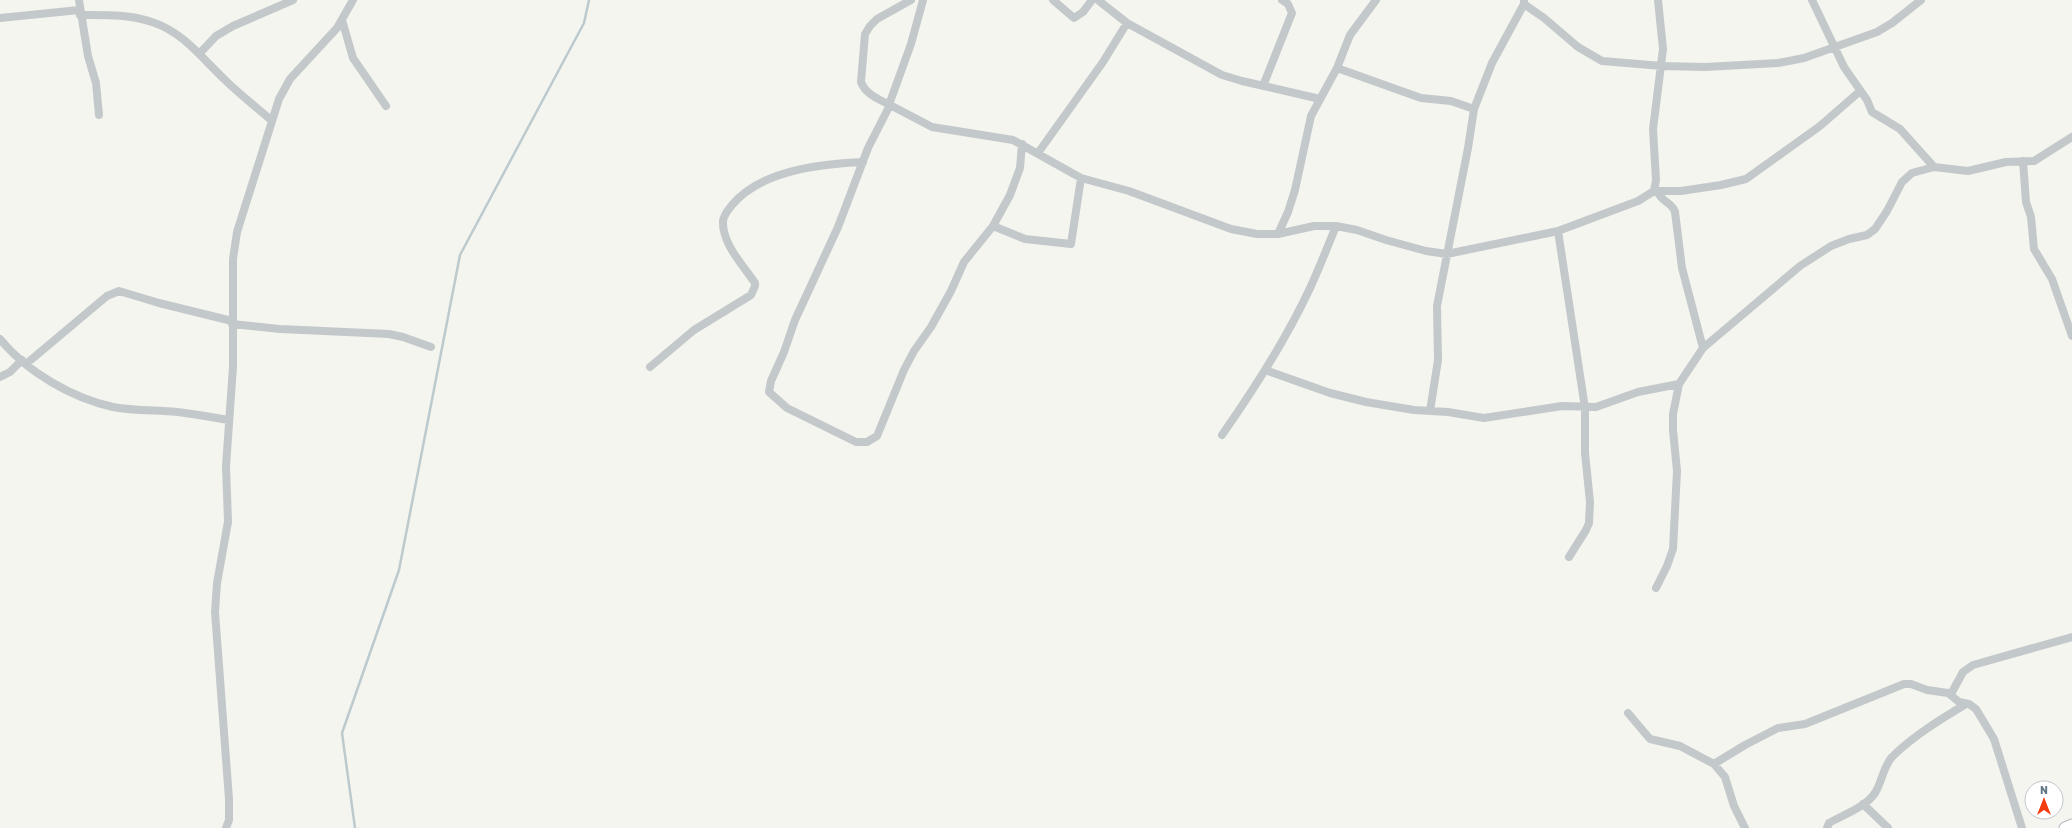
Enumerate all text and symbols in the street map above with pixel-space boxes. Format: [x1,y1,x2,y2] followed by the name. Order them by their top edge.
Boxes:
[2024,780,2064,820] north arrow
[2040,784,2048,797] text: N

